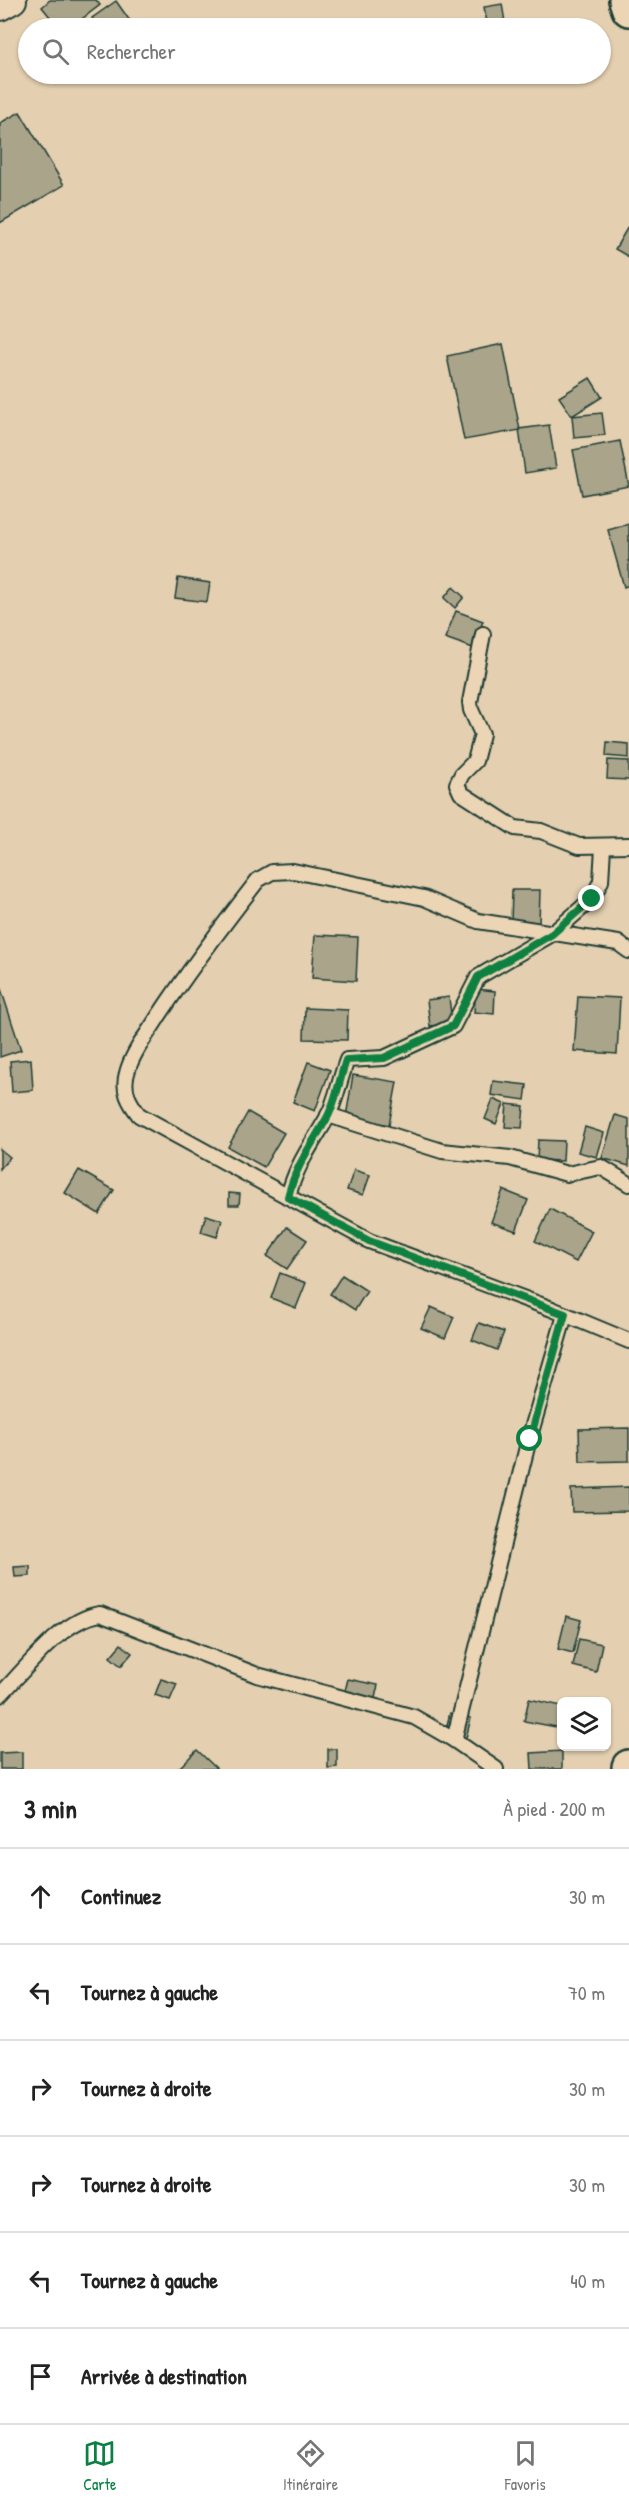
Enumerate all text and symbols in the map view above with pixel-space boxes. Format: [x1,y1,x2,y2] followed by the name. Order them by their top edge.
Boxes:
[18,18,611,84] search box
[39,35,72,68] icon: search
[87,36,176,66] text: Rechercher
[578,885,604,911] route end
[516,1425,542,1451] route start
[557,1697,611,1751] map controls
[557,1697,611,1751] button: layers
[24,1791,77,1826] text: 3 min
[503,1795,605,1822] text: À pied · 200 m
[24,1880,57,1913] icon: ahead
[81,1881,161,1911] text: Continuez
[569,1883,605,1910] text: 30 m
[24,1976,57,2009] icon: left
[81,1977,218,2007] text: Tournez à gauche
[568,1979,605,2006] text: 70 m
[24,2072,57,2105] icon: right
[81,2073,211,2103] text: Tournez à droite
[569,2075,605,2102] text: 30 m
[24,2168,57,2201] icon: right
[81,2169,211,2199] text: Tournez à droite
[569,2171,605,2198] text: 30 m
[24,2264,57,2297] icon: left
[81,2265,218,2295] text: Tournez à gauche
[570,2267,605,2294] text: 40 m
[24,2360,57,2393] icon: arrive
[81,2361,247,2391] text: Arrivée à destination
[83,2437,116,2495] tab: Carte
[283,2437,338,2495] tab: Itinéraire
[505,2437,546,2495] tab: Favoris

